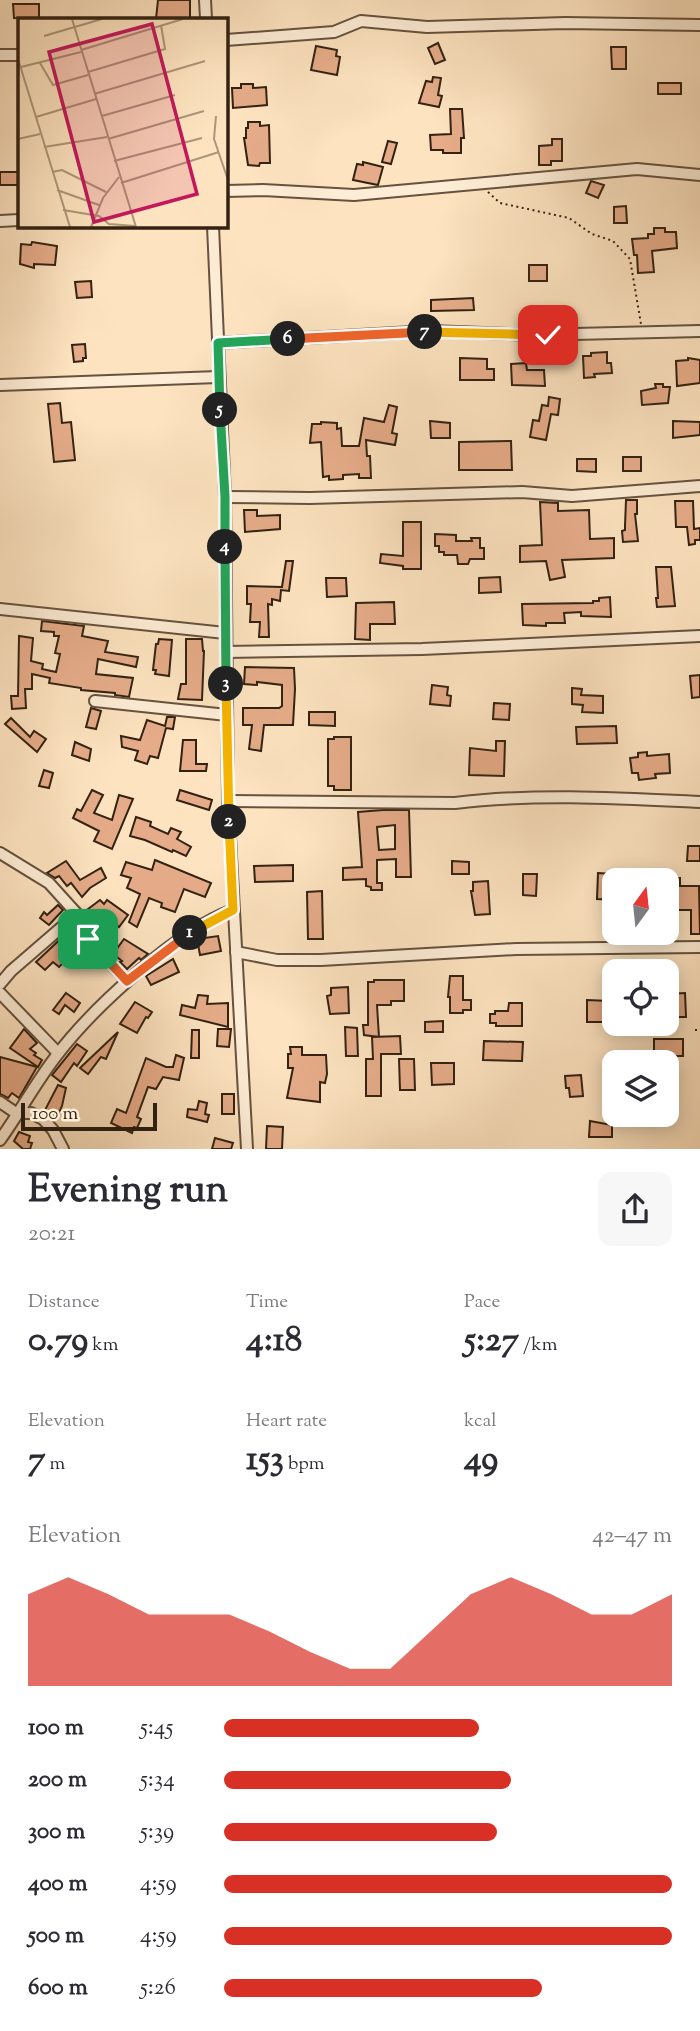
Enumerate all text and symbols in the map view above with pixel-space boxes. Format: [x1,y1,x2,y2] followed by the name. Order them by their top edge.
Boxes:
[18,18,228,228] inset map
[518,305,578,365] pin
[408,314,442,350] pin: 7
[529,316,567,354] icon: check
[420,318,429,345] text: 7
[270,322,306,356] pin: 6
[283,325,292,352] text: 6
[202,392,238,428] pin: 5
[216,396,223,423] text: 5
[208,530,243,564] pin: 4
[220,533,229,560] text: 4
[208,666,244,702] pin: 3
[222,670,229,697] text: 3
[212,804,246,840] pin: 2
[224,808,233,835] text: 2
[602,868,679,945] north arrow
[602,868,679,1127] map controls
[58,909,118,969] pin
[172,916,208,950] pin: 1
[186,919,193,946] text: 1
[69,920,107,958] icon: arrive
[602,959,679,1036] button: locate
[602,1050,679,1127] button: layers
[21,1100,158,1132] scale bar
[32,1101,78,1128] text: 100 m
[28,1165,228,1219] text: Evening run
[598,1172,672,1246] button: share
[28,1218,75,1251] text: 20:21
[28,1289,100,1316] text: Distance
[246,1289,288,1316] text: Time
[464,1289,500,1316] text: Pace
[28,1316,88,1367] text: 0.79
[246,1316,302,1367] text: 4:18
[464,1316,519,1367] text: 5:27
[88,1332,118,1359] text: km
[519,1332,557,1359] text: /km
[28,1408,105,1435] text: Elevation
[246,1408,327,1435] text: Heart rate
[464,1408,497,1435] text: kcal
[28,1435,46,1486] text: 7
[246,1435,284,1486] text: 153
[464,1435,498,1486] text: 49
[46,1451,65,1478] text: m
[284,1451,325,1478] text: bpm
[28,1520,121,1553] text: Elevation
[592,1520,672,1553] text: 42–47 m
[28,1712,84,1745] text: 100 m
[140,1712,173,1745] text: 5:45
[28,1764,87,1797] text: 200 m
[140,1764,175,1797] text: 5:34
[28,1816,85,1849] text: 300 m
[140,1816,174,1849] text: 5:39
[28,1868,88,1901] text: 400 m
[140,1868,177,1901] text: 4:59
[28,1920,84,1953] text: 500 m
[140,1920,177,1953] text: 4:59
[28,1972,88,2005] text: 600 m
[140,1972,176,2005] text: 5:26

